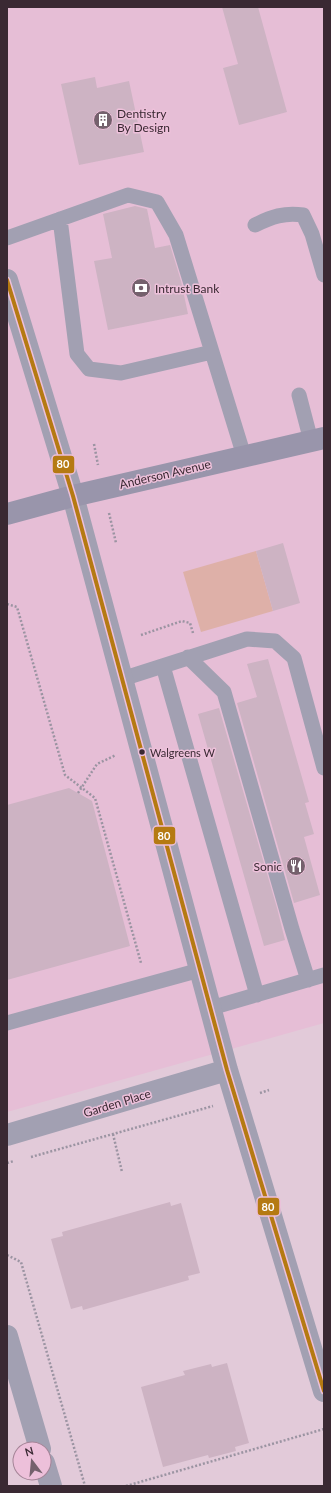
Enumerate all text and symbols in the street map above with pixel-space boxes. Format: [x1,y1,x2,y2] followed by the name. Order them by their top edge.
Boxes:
[117,106,170,135] place label: Dentistry By Design
[92,109,114,131] building icon: Dentistry By Design
[130,277,152,299] bank icon: Intrust Bank
[155,281,220,296] place label: Intrust Bank
[52,455,75,474] line badge: 80
[118,456,212,492] street label: Anderson Avenue
[57,457,70,470] text: 80
[150,746,216,759] place label: Walgreens W
[137,747,147,757] marker: Walgreens W
[153,826,176,845] line badge: 80
[158,829,171,842] text: 80
[285,855,307,877] restaurant icon: Sonic
[253,859,282,874] place label: Sonic
[82,1086,152,1120] street label: Garden Place
[257,1197,280,1216] line badge: 80
[262,1200,275,1213] text: 80
[12,1441,52,1481] north arrow
[23,1443,35,1458] text: N

